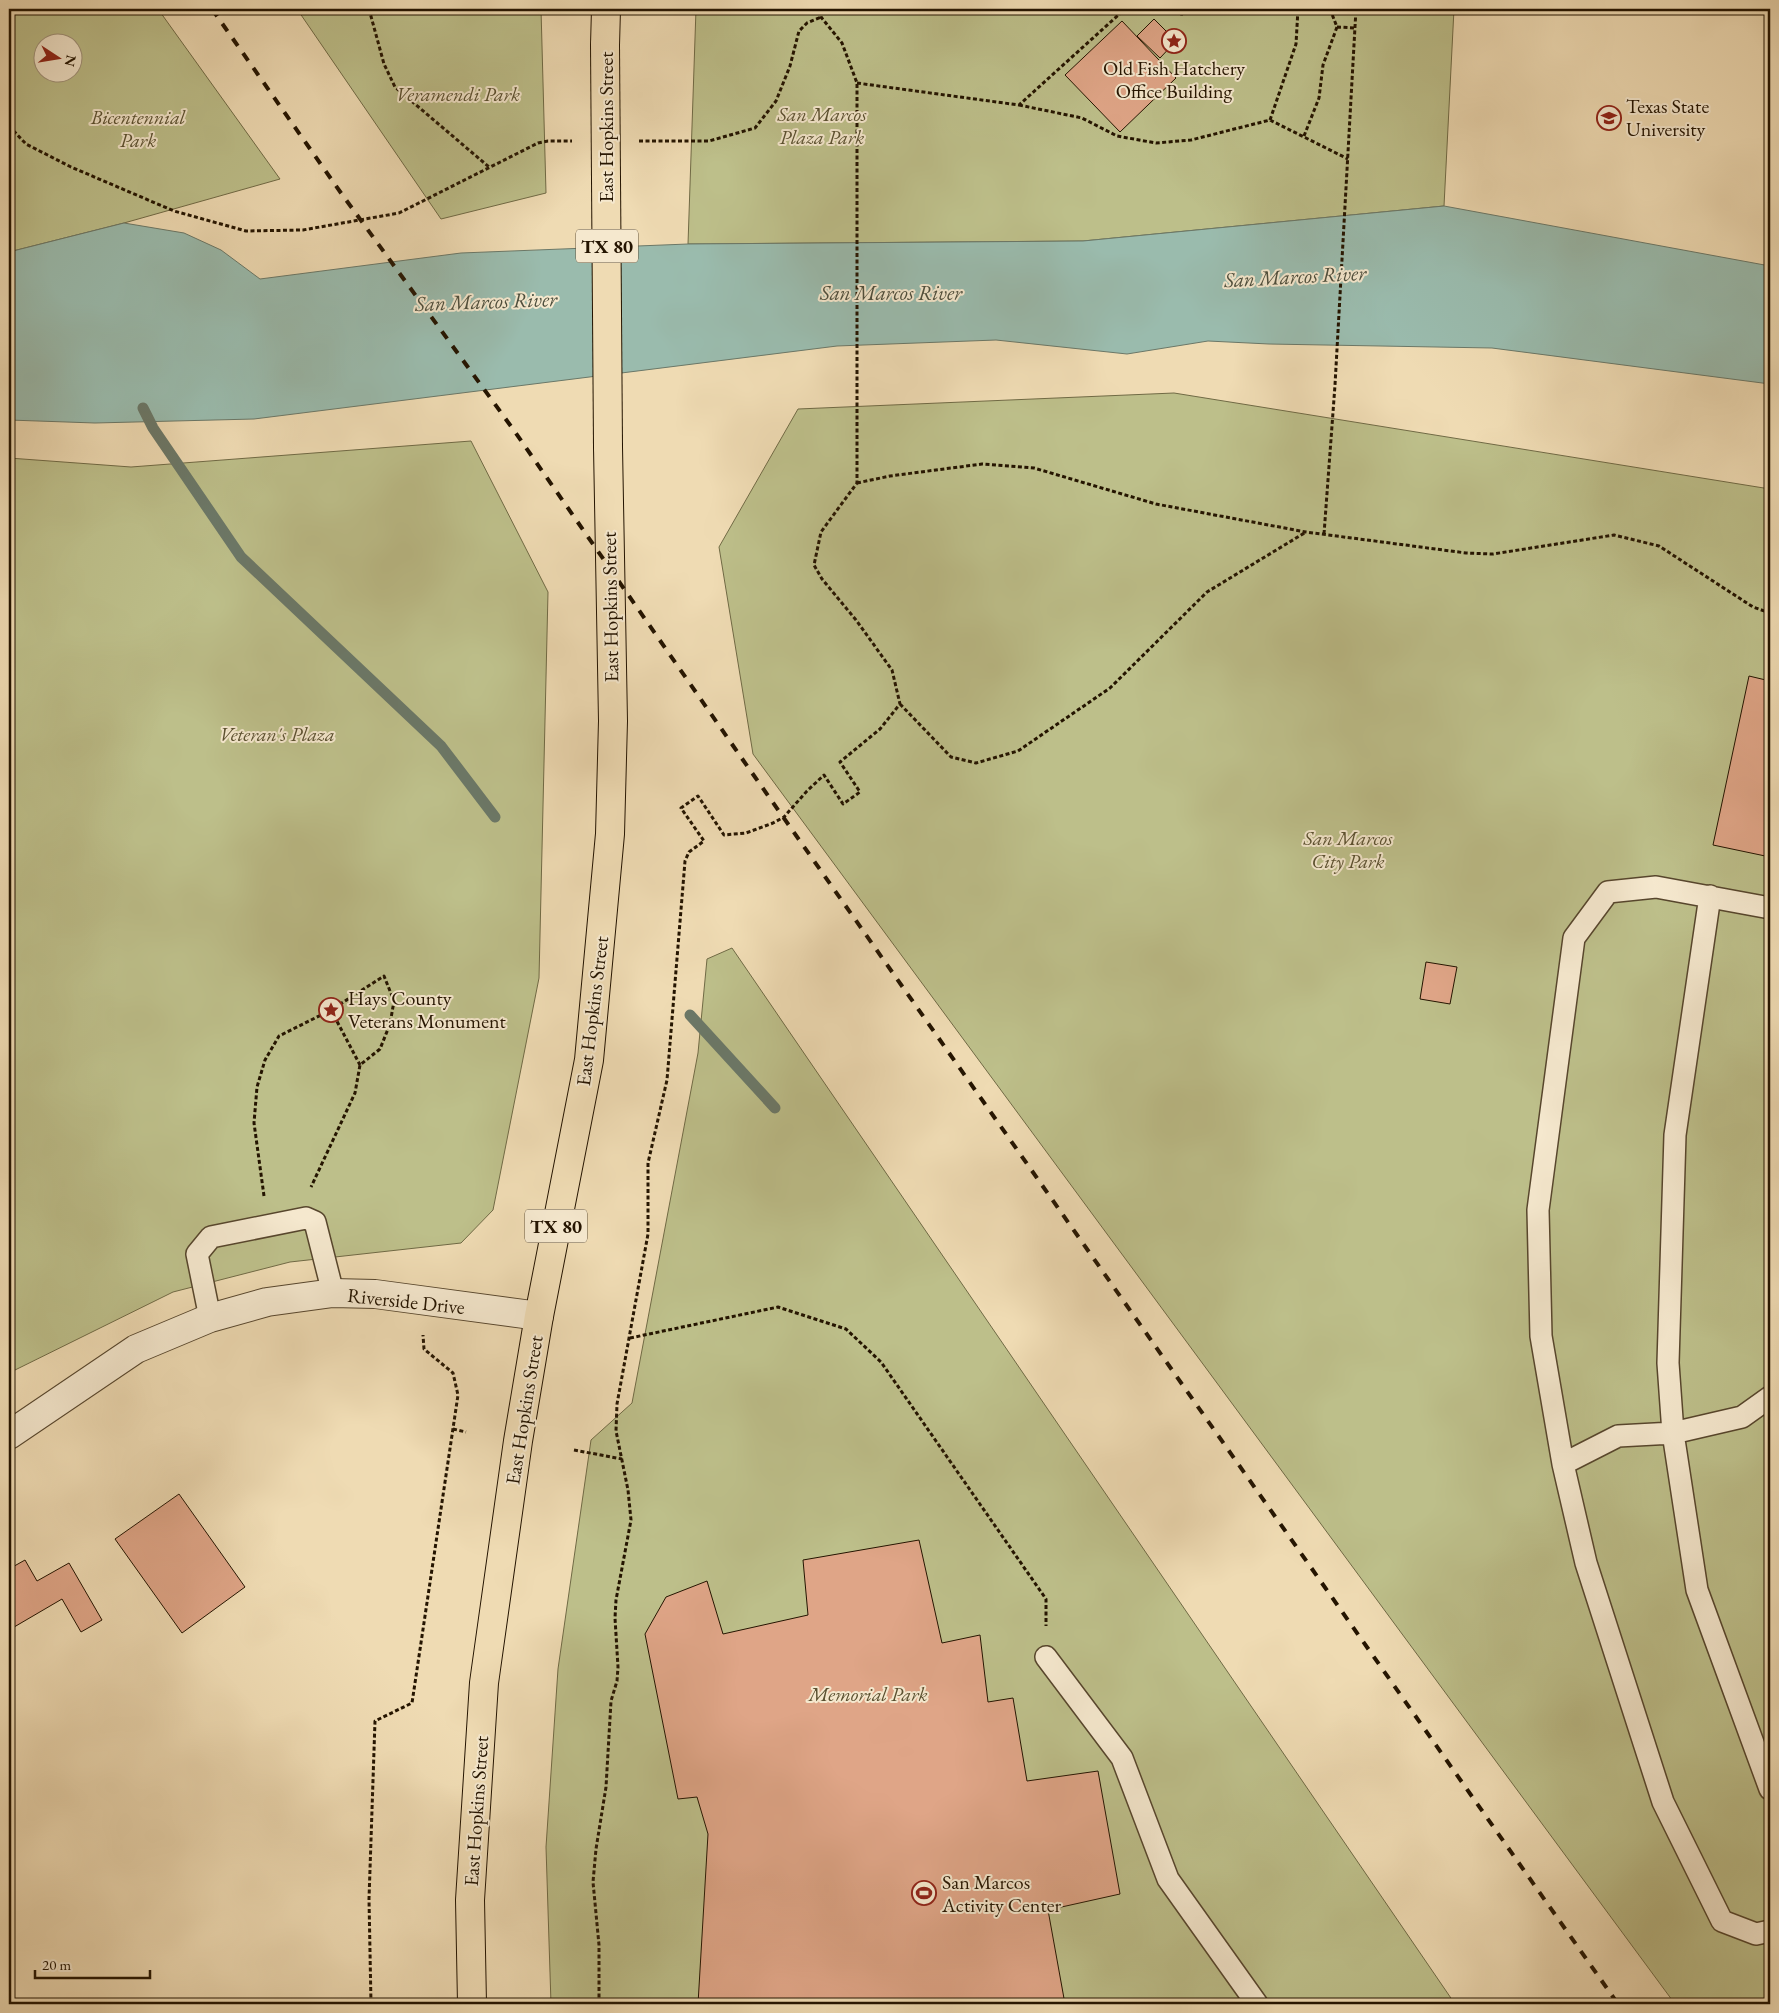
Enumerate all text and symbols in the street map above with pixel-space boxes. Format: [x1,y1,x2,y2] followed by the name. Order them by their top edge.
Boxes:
[1161,28,1187,54] place icon: Old Fish Hatchery Office Building
[32,32,82,82] north arrow
[593,51,619,202] street label: East Hopkins Street
[61,53,81,69] text: N
[1103,55,1245,104] place label: Old Fish Hatchery Office Building
[396,81,520,107] park label: Veramendi Park
[1626,93,1709,142] place label: Texas State University
[776,101,867,150] park label: San Marcos Plaza Park
[90,104,187,153] park label: Bicentennial Park
[1596,105,1622,131] school or university icon: Texas State University
[576,230,638,262] road number: TX 80
[1222,259,1368,293] water label: San Marcos River
[819,279,963,306] water label: San Marcos River
[413,285,559,317] water label: San Marcos River
[596,531,624,683] street label: East Hopkins Street
[219,721,335,747] park label: Veteran's Plaza
[1302,825,1393,874] park label: San Marcos City Park
[570,934,614,1087] street label: East Hopkins Street
[348,985,507,1034] place label: Hays County Veterans Monument
[318,997,344,1023] place icon: Hays County Veterans Monument
[525,1210,587,1242] road number: TX 80
[346,1282,466,1320] street label: Riverside Drive
[499,1333,549,1487] street label: East Hopkins Street
[807,1681,928,1707] park label: Memorial Park
[458,1734,494,1887] street label: East Hopkins Street
[941,1869,1061,1918] place label: San Marcos Activity Center
[911,1880,937,1906] sports icon: San Marcos Activity Center
[35,1948,150,1980] scale bar
[42,1955,71,1974] text: 20 m

